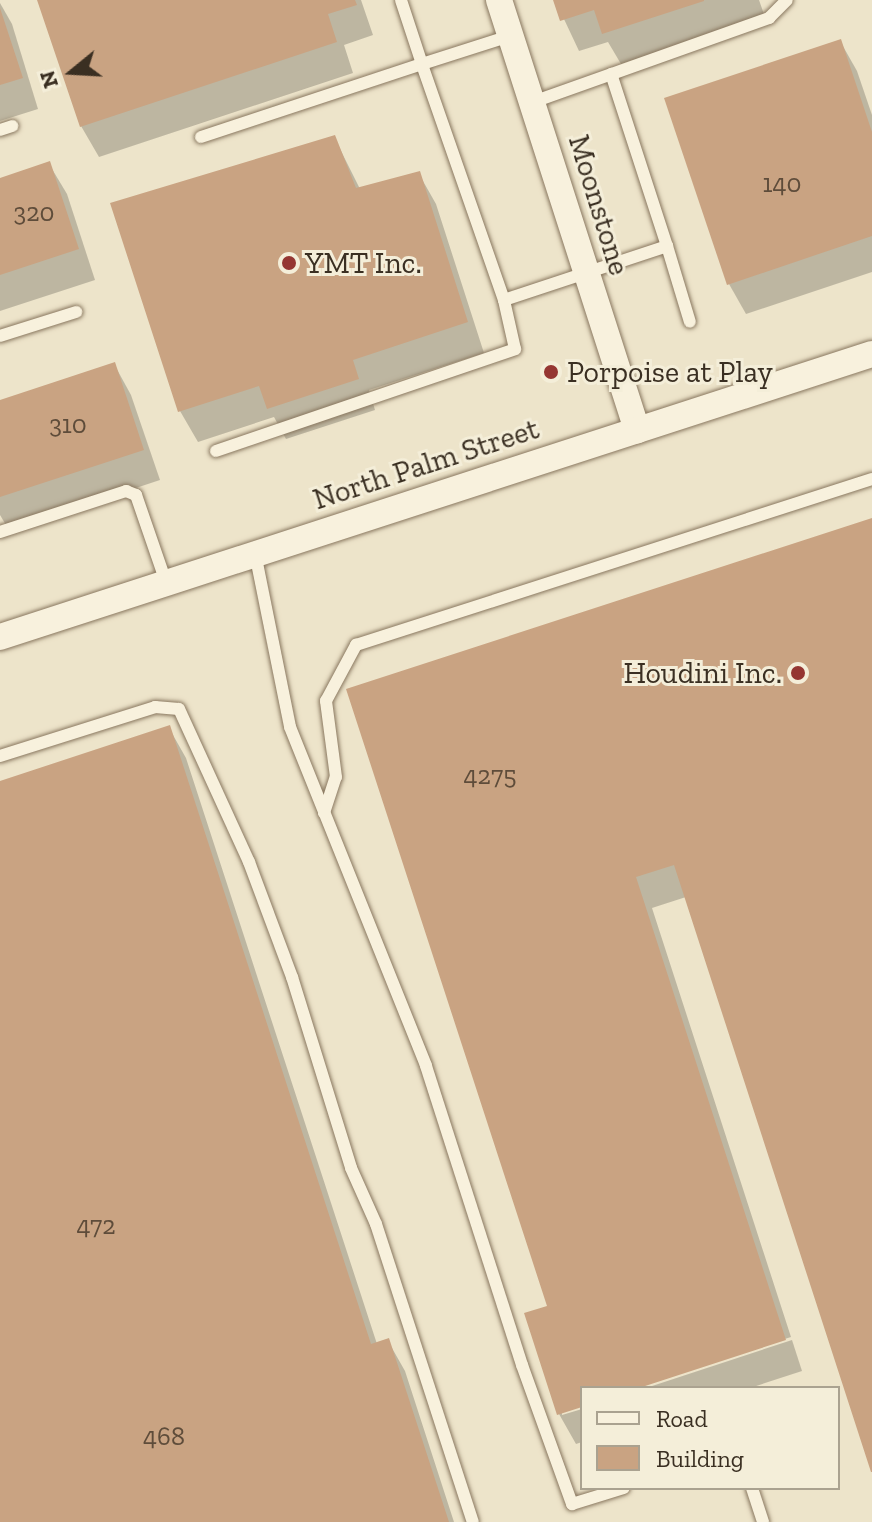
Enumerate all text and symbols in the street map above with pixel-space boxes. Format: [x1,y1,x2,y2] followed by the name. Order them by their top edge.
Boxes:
[32,32,112,112] north arrow
[33,67,64,92] text: N
[561,131,637,279] street label: Moonstone
[763,168,801,200] house number: 140
[13,197,55,229] house number: 320
[305,245,422,281] place label: YMT Inc.
[280,254,298,272] marker: YMT Inc.
[567,354,773,390] place label: Porpoise at Play
[542,363,560,381] marker: Porpoise at Play
[49,409,87,441] house number: 310
[308,410,544,518] street label: North Palm Street
[624,655,782,691] place label: Houdini Inc.
[789,664,807,682] marker: Houdini Inc.
[464,760,516,792] house number: 4275
[76,1210,116,1242] house number: 472
[580,1386,840,1490] legend
[656,1404,708,1433] text: Road
[143,1421,185,1453] house number: 468
[656,1444,744,1473] text: Building

